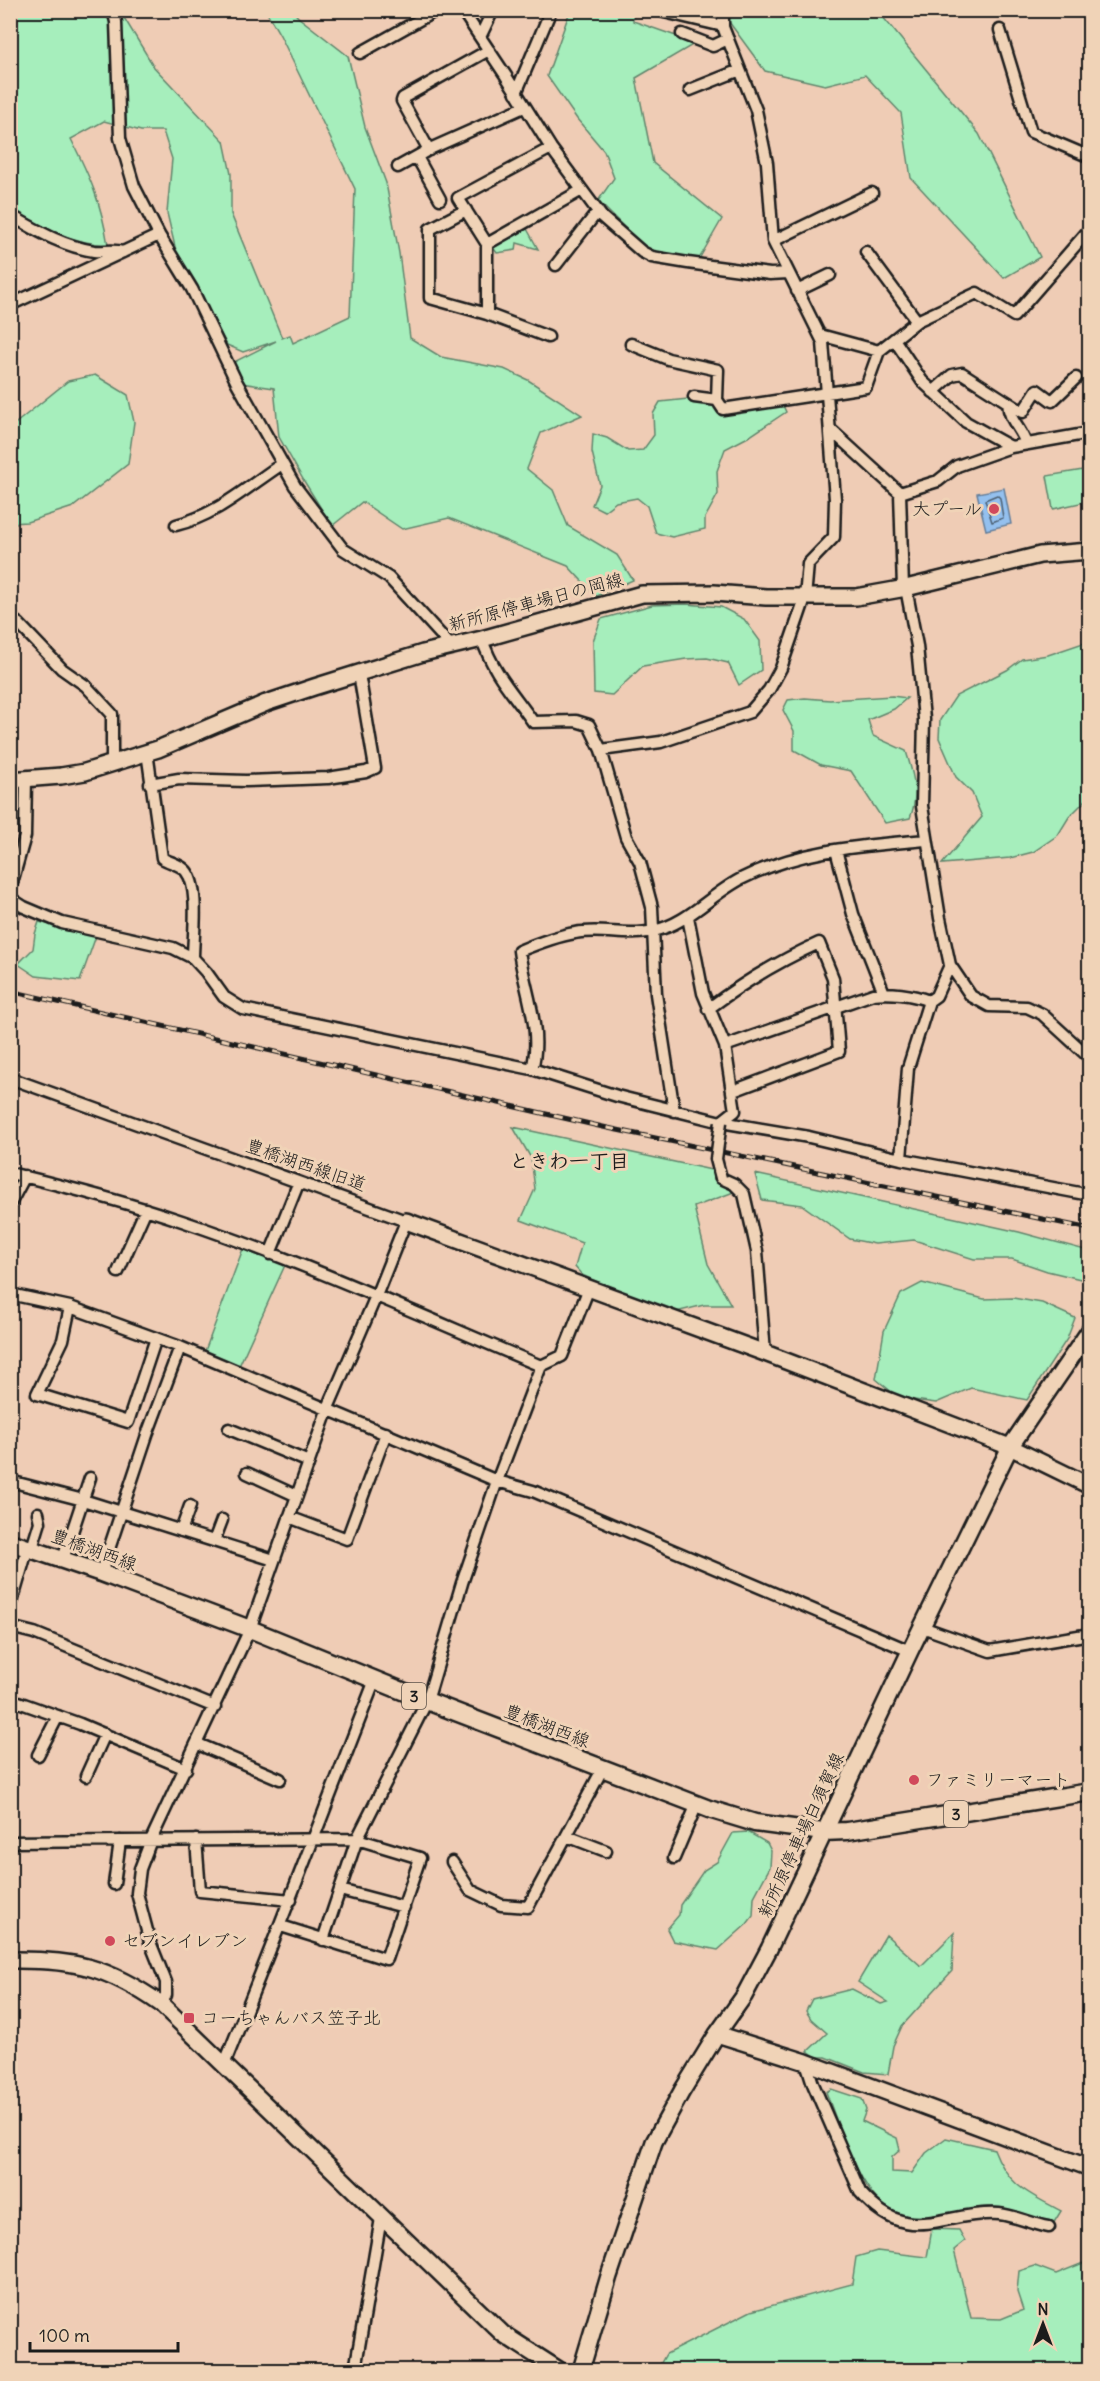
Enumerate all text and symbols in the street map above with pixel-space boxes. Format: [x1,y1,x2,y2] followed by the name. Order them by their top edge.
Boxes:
[912,497,982,520] place label: 大プール
[987,502,1001,516] marker: 大プール
[446,567,626,636] street label: 新所原停車場日の岡線
[243,1133,369,1196] street label: 豊橋湖西線旧道
[509,1148,629,1173] district label: ときわ一丁目
[48,1523,140,1576] street label: 豊橋湖西線
[402,1683,426,1709] road number: 3
[501,1699,593,1752] street label: 豊橋湖西線
[752,1748,849,1921] street label: 新所原停車場白須賀線
[926,1768,1070,1791] place label: ファミリーマート
[907,1773,921,1787] marker: ファミリーマート
[944,1801,968,1827] road number: 3
[122,1929,248,1952] place label: セブンイレブン
[103,1934,117,1948] marker: セブンイレブン
[201,2006,381,2029] place label: コーちゃんバス笠子北
[182,2011,196,2025] marker: コーちゃんバス笠子北
[1013,2294,1073,2354] north arrow
[1037,2299,1049,2319] text: N
[30,2315,178,2353] scale bar
[39,2324,90,2347] text: 100 m

